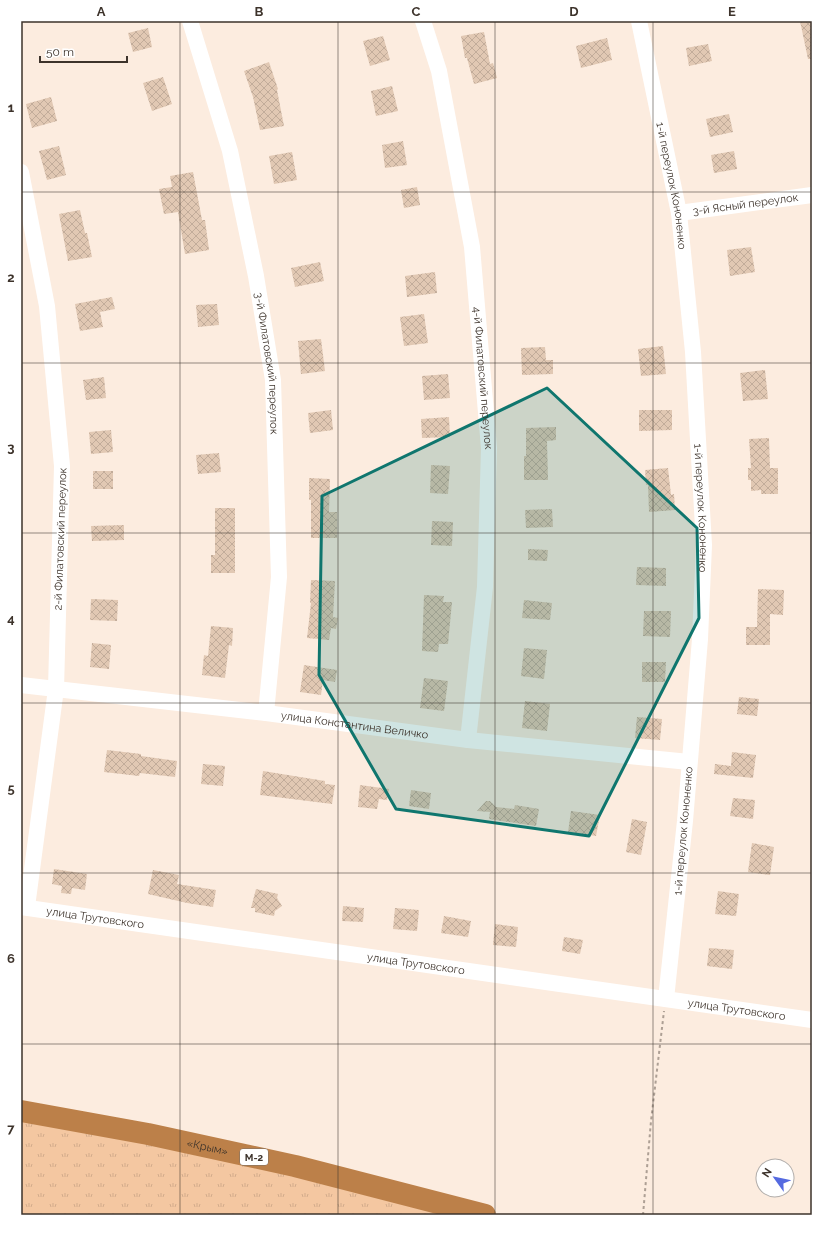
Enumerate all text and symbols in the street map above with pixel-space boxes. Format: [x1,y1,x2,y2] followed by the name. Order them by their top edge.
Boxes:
[97,4,106,19] text: A
[255,4,264,19] text: B
[412,4,421,19] text: C
[569,4,579,19] text: D
[728,4,736,19] text: E
[40,38,127,64] scale bar
[46,45,74,59] text: 50 m
[8,100,15,115] text: 1
[653,121,689,250] street label: 1-й переулок Кононенко
[692,191,799,218] street label: 3-й Ясный переулок
[7,270,15,285] text: 2
[252,292,281,435] street label: 3-й Филатовский переулок
[470,306,495,450] street label: 4-й Филатовский переулок
[7,440,15,455] text: 3
[691,443,710,573] street label: 1-й переулок Кононенко
[52,467,69,611] street label: 2-й Филатовский переулок
[7,611,15,626] text: 4
[280,709,429,742] street label: улица Константина Величко
[671,766,696,896] street label: 1-й переулок Кононенко
[7,781,15,796] text: 5
[45,905,145,932] street label: улица Трутовского
[7,951,15,966] text: 6
[366,951,466,977] street label: улица Трутовского
[687,996,787,1023] street label: улица Трутовского
[7,1121,15,1136] text: 7
[186,1137,229,1158] street label: «Крым»
[240,1149,268,1165] road number: М-2
[755,1158,795,1198] north arrow
[759,1166,775,1180] text: N

